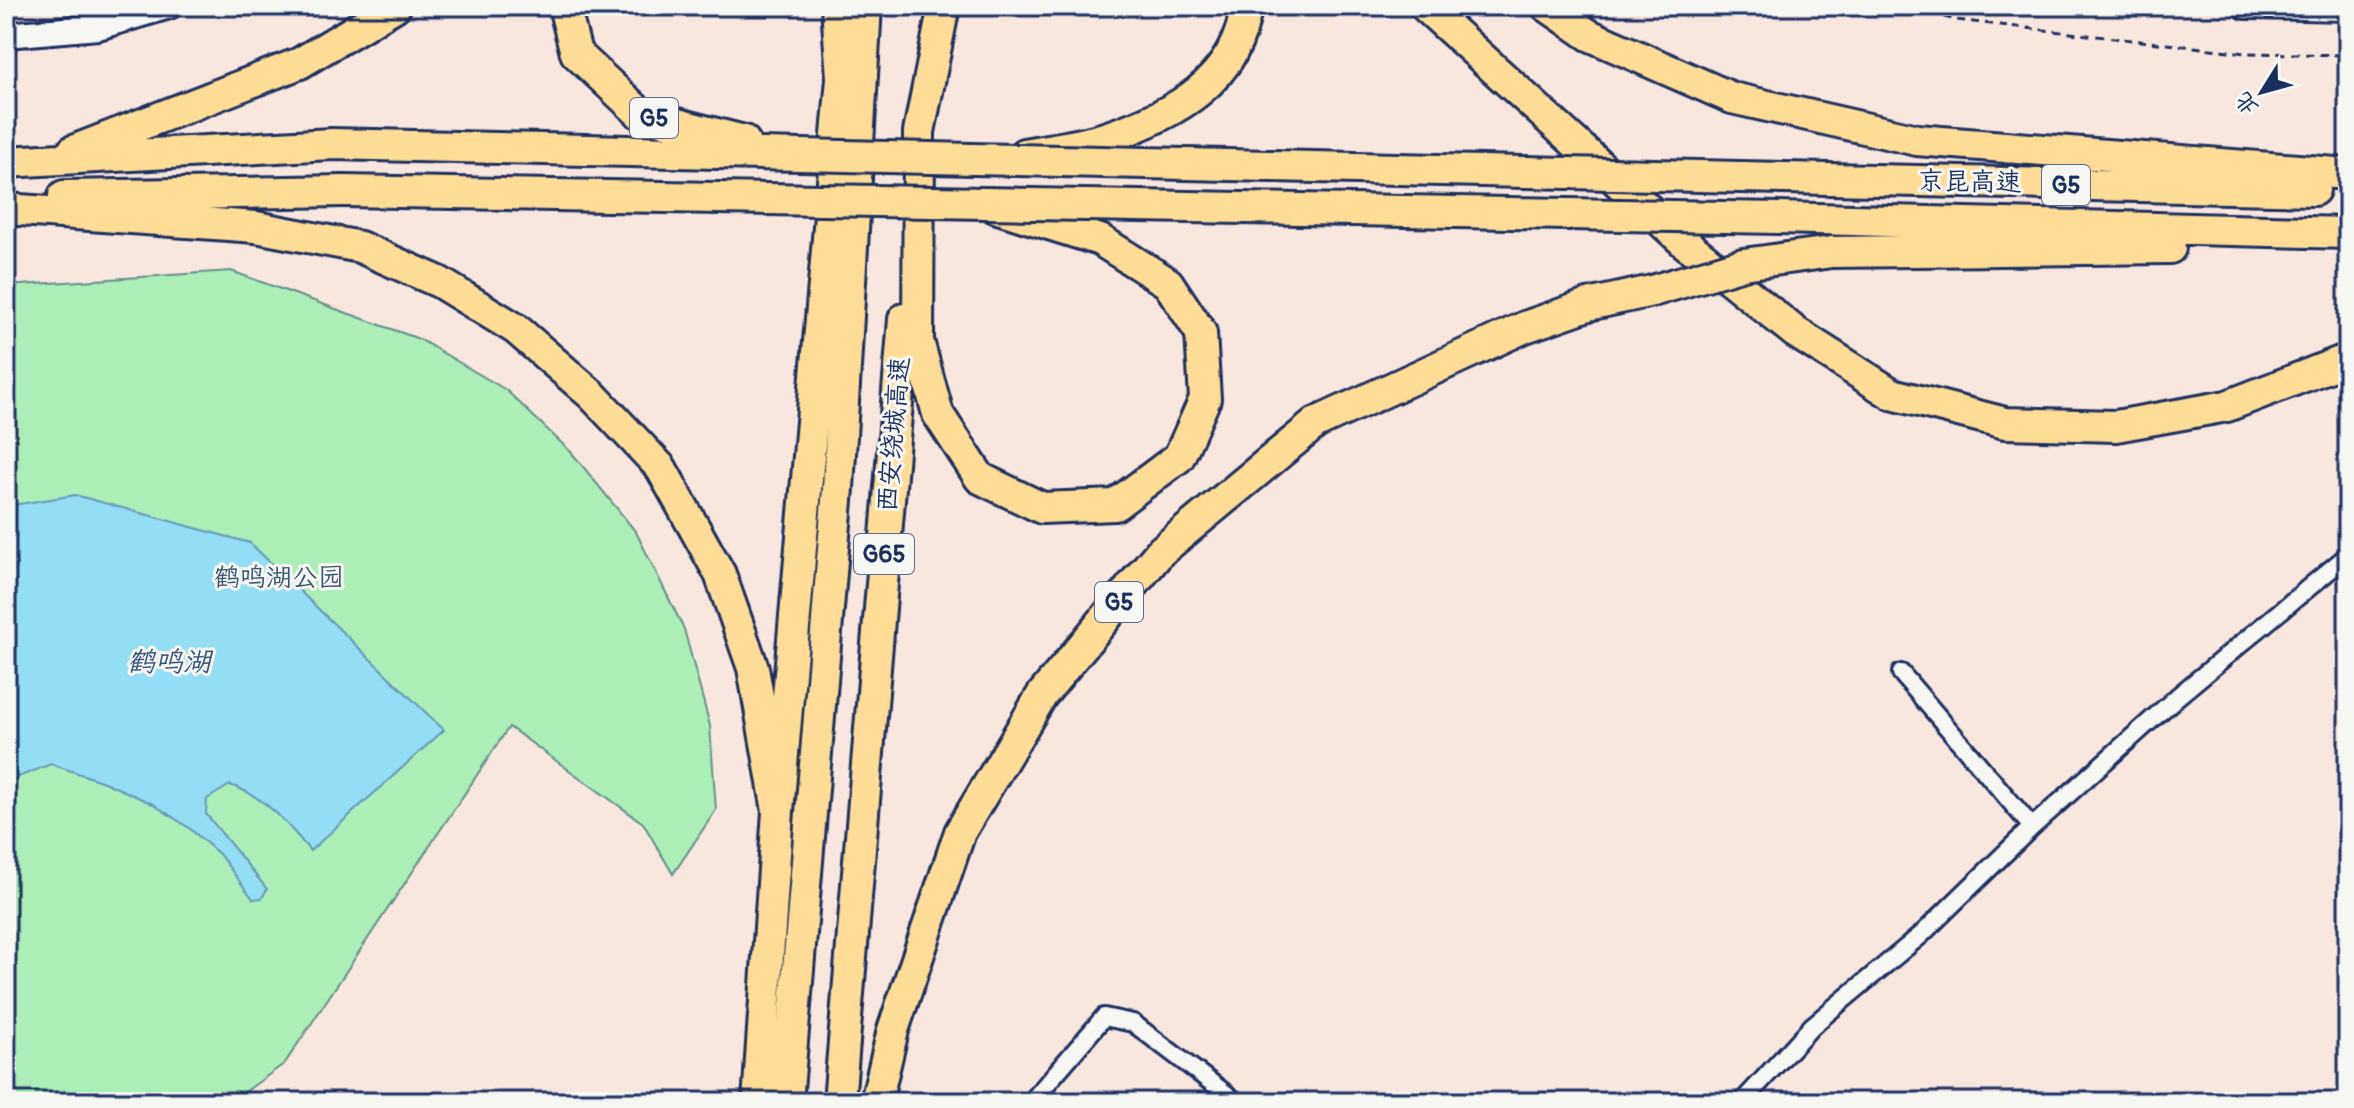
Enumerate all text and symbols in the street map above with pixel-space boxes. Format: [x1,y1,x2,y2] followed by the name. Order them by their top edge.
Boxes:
[2222,52,2302,132] north arrow
[2229,86,2265,121] text: 北
[630,98,678,138] road number: G5
[1918,165,2022,199] street label: 京昆高速
[2042,165,2090,205] road number: G5
[871,355,917,513] street label: 西安绕城高速
[854,534,914,574] road number: G65
[214,562,344,594] park label: 鹤鸣湖公园
[1095,582,1143,622] road number: G5
[127,645,214,680] water label: 鹤鸣湖

